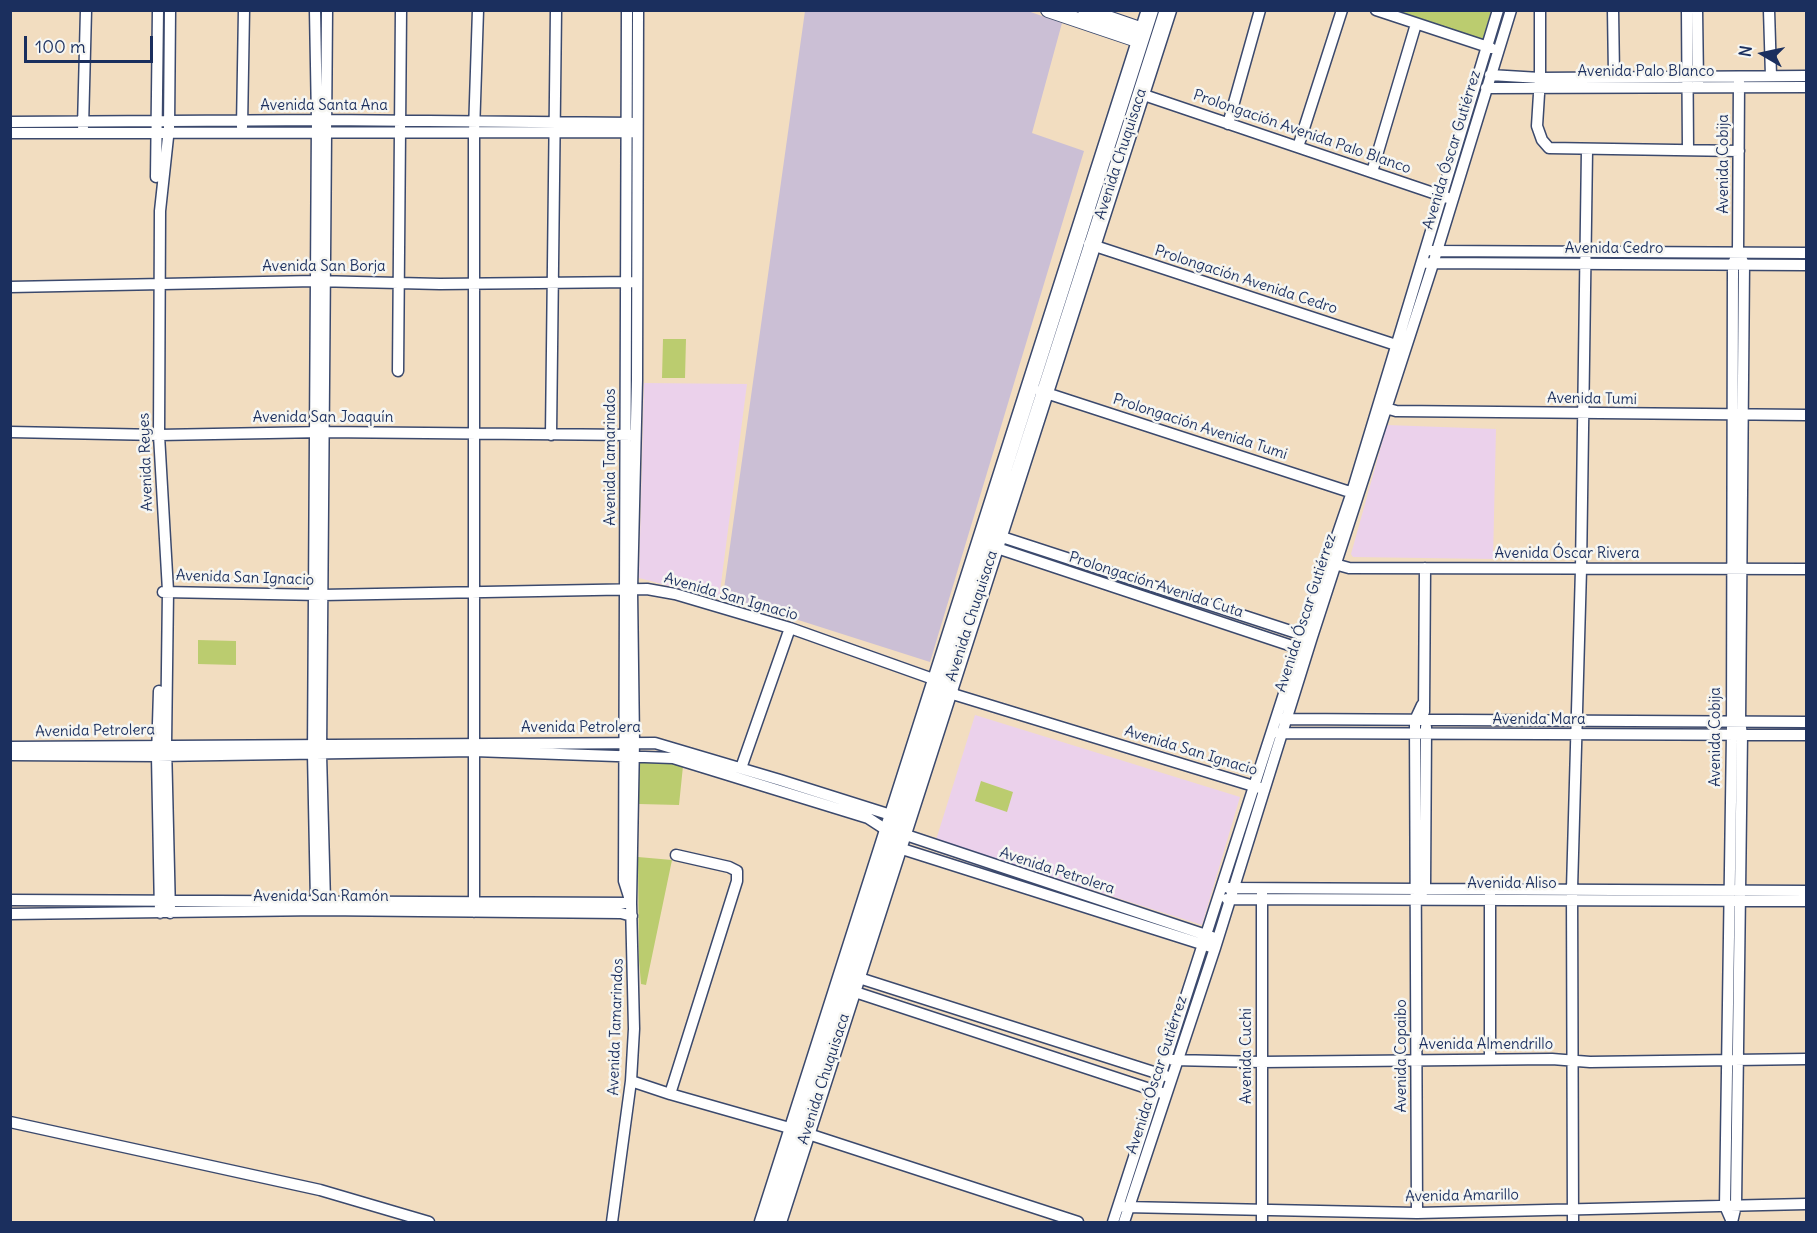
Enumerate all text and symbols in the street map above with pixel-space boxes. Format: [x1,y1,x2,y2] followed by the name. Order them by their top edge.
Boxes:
[27,24,156,62] scale bar
[1733,24,1793,84] north arrow
[35,35,86,58] text: 100 m
[1734,44,1756,58] text: N
[1578,63,1714,81] street label: Avenida Palo Blanco
[1419,68,1485,232] street label: Avenida Óscar Gutiérrez
[1091,86,1151,222] street label: Avenida Chuquisaca
[1191,86,1413,178] street label: Prolongación Avenida Palo Blanco
[260,97,388,115] street label: Avenida Santa Ana
[1715,114,1733,214] street label: Avenida Cobija
[1565,240,1663,258] street label: Avenida Cedro
[1152,242,1340,318] street label: Prolongación Avenida Cedro
[262,258,386,276] street label: Avenida San Borja
[602,388,620,526] street label: Avenida Tamarindos
[1547,389,1637,409] street label: Avenida Tumi
[1110,390,1290,464] street label: Prolongación Avenida Tumi
[253,409,393,427] street label: Avenida San Joaquín
[135,412,157,512] street label: Avenida Reyes
[1272,532,1340,694] street label: Avenida Óscar Gutiérrez
[1495,545,1639,563] street label: Avenida Óscar Rivera
[942,548,1002,684] street label: Avenida Chuquisaca
[1066,548,1246,622] street label: Prolongación Avenida Cuta
[176,567,314,589] street label: Avenida San Ignacio
[662,569,800,625] street label: Avenida San Ignacio
[1707,687,1725,787] street label: Avenida Cobija
[1492,711,1586,729] street label: Avenida Mara
[521,719,641,737] street label: Avenida Petrolera
[35,721,155,741] street label: Avenida Petrolera
[1122,722,1260,780] street label: Avenida San Ignacio
[997,844,1117,898] street label: Avenida Petrolera
[1467,875,1557,893] street label: Avenida Aliso
[253,888,389,906] street label: Avenida San Ramón
[605,958,627,1096] street label: Avenida Tamarindos
[1123,994,1191,1156] street label: Avenida Óscar Gutiérrez
[1393,999,1411,1113] street label: Avenida Copaibo
[1238,1008,1256,1104] street label: Avenida Cuchi
[794,1011,854,1147] street label: Avenida Chuquisaca
[1419,1036,1553,1054] street label: Avenida Almendrillo
[1405,1186,1519,1206] street label: Avenida Amarillo

